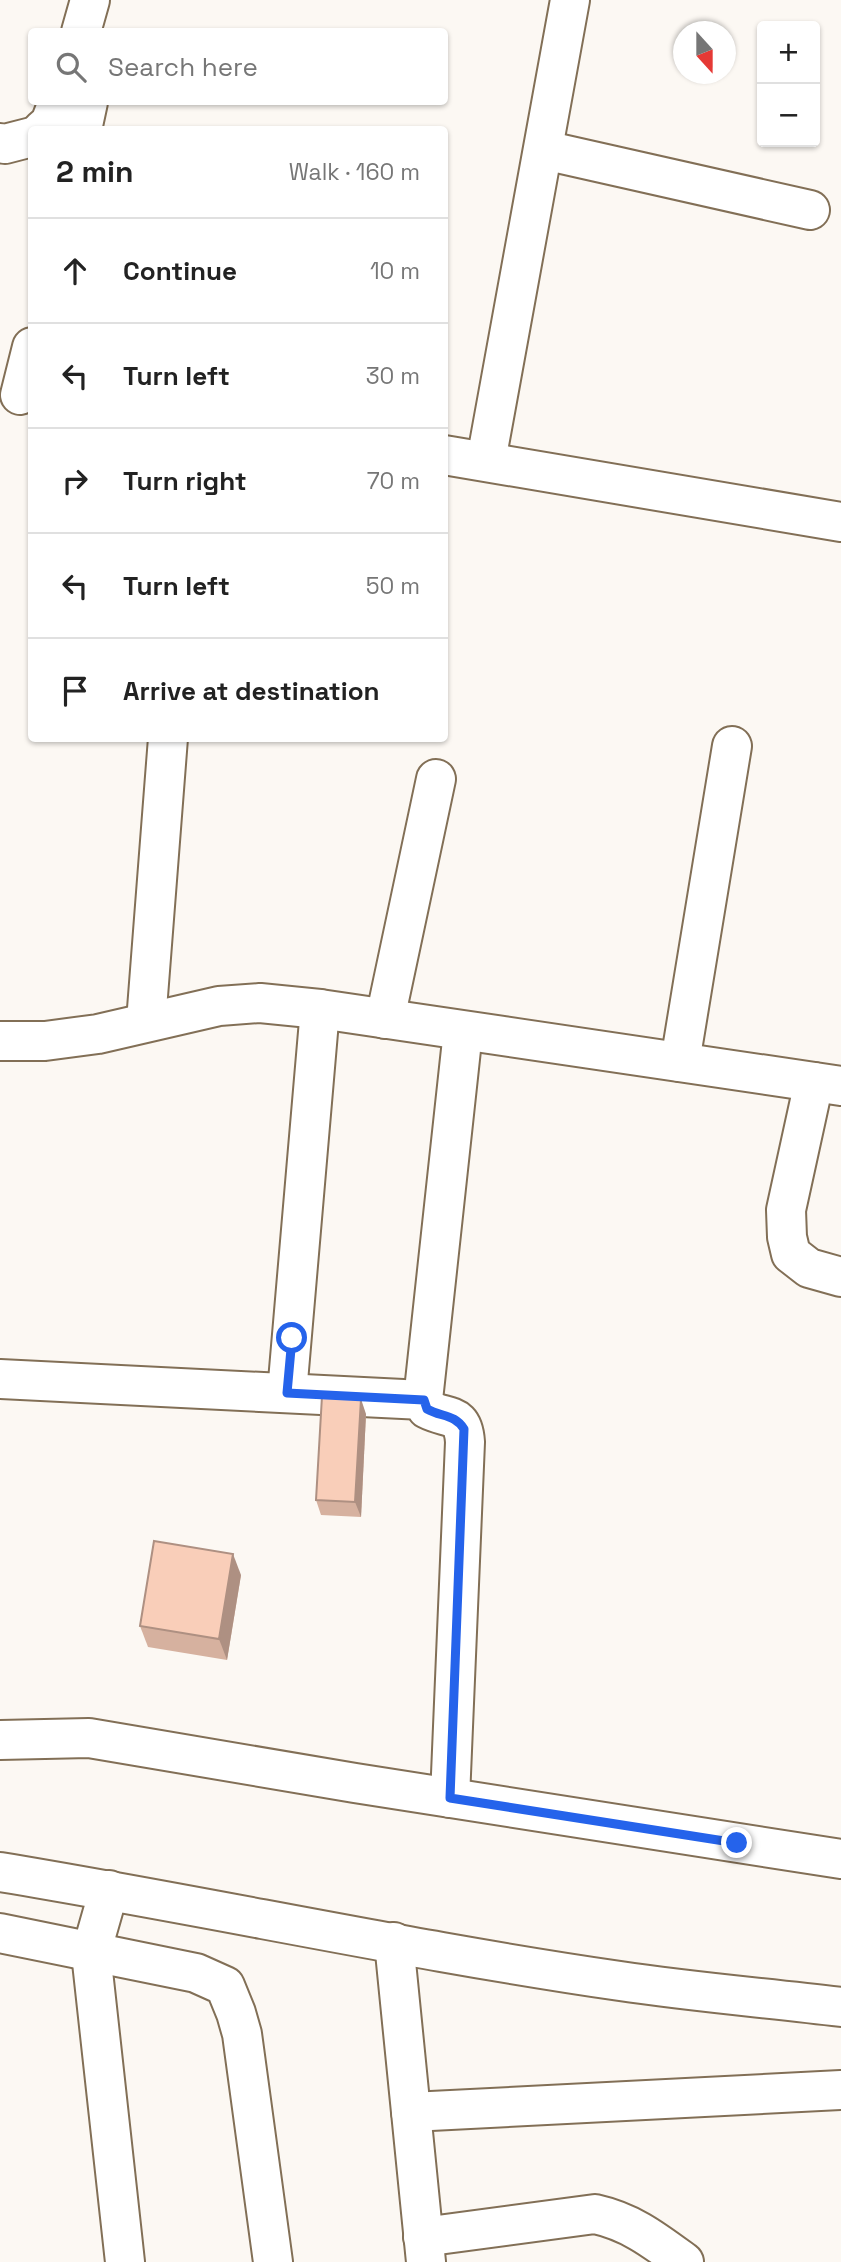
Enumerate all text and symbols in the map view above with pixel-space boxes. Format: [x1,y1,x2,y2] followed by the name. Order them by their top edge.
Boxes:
[673,21,736,84] north arrow
[757,21,820,147] map controls
[757,21,820,84] button: +
[28,28,448,105] search box
[52,48,90,86] icon: search
[108,50,258,84] text: Search here
[757,84,820,147] button: −
[56,152,134,191] text: 2 min
[289,157,420,187] text: Walk · 160 m
[56,252,94,290] icon: ahead
[123,254,237,288] text: Continue
[370,256,420,286] text: 10 m
[56,357,94,395] icon: left
[123,359,230,393] text: Turn left
[366,361,420,391] text: 30 m
[56,462,94,500] icon: right
[123,464,247,498] text: Turn right
[367,466,420,496] text: 70 m
[56,567,94,605] icon: left
[123,569,230,603] text: Turn left
[366,571,420,601] text: 50 m
[56,672,94,710] icon: arrive
[123,674,380,708] text: Arrive at destination
[276,1322,307,1353] route start
[721,1827,752,1858] route end

